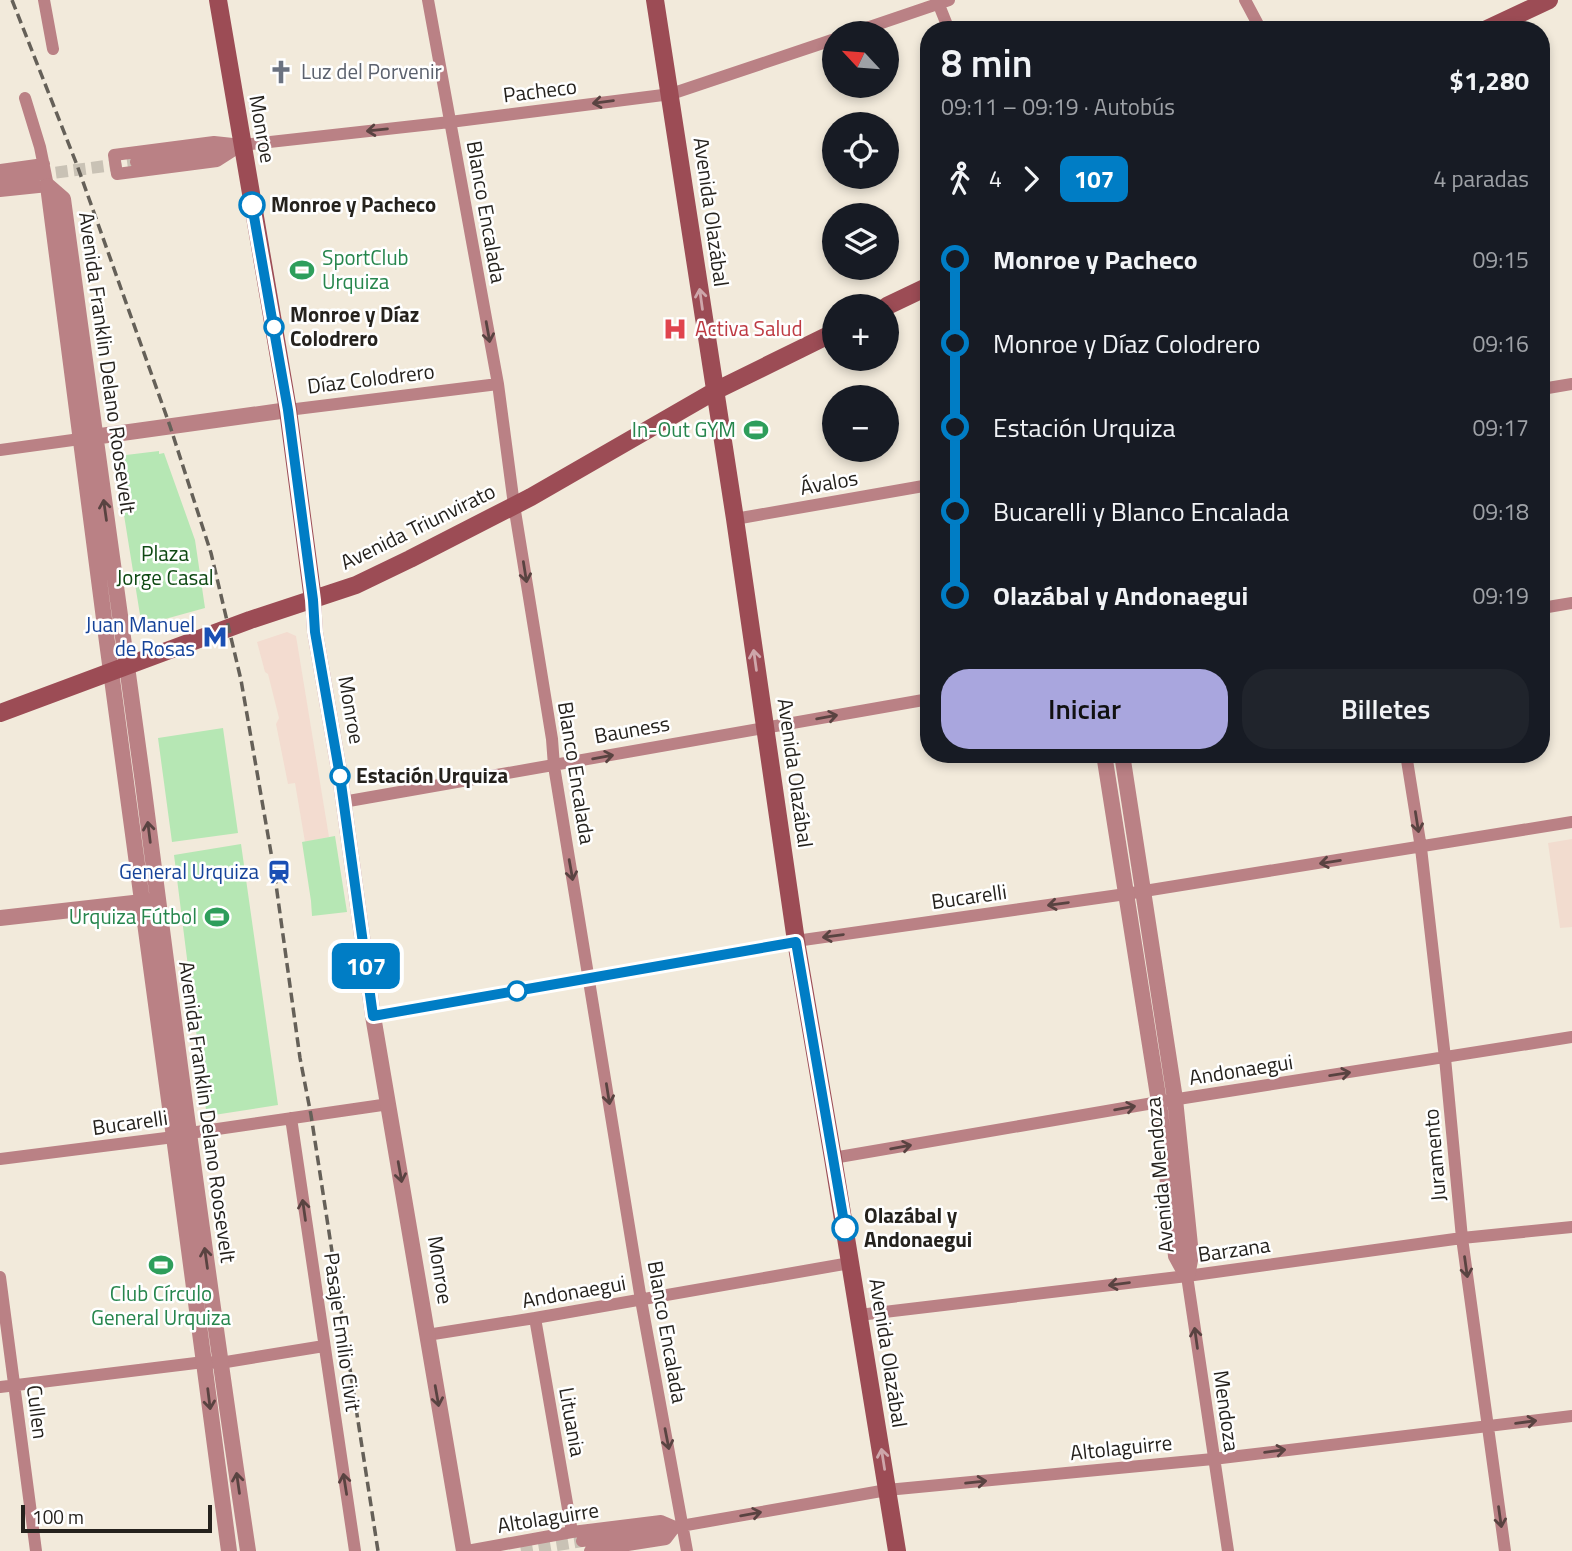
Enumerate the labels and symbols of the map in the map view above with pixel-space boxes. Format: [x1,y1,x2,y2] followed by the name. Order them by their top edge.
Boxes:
[822,21,900,98] north arrow
[301,55,442,87] place label: Luz del Porvenir
[267,58,295,86] church icon: Luz del Porvenir
[501,70,579,110] street label: Pacheco
[241,92,285,165] street label: Monroe
[592,96,615,109] one-way arrow
[366,124,389,137] one-way arrow
[686,135,738,289] street label: Avenida Olazábal
[459,138,515,286] street label: Blanco Encalada
[271,188,436,220] place label: Monroe y Pacheco
[239,192,265,218] marker: Monroe y Pacheco
[71,210,145,516] street label: Avenida Franklin Delano Roosevelt
[322,241,409,297] place label: SportClub Urquiza
[288,256,316,284] sports icon: SportClub Urquiza
[694,288,707,311] one-way arrow
[290,298,419,354] place label: Monroe y Díaz Colodrero
[695,312,803,344] place label: Activa Salud
[661,315,689,343] hospital icon: Activa Salud
[264,317,284,337] marker: Monroe y Díaz Colodrero
[482,320,496,343] one-way arrow
[305,354,436,402] street label: Díaz Colodrero
[632,413,736,445] place label: In-Out GYM
[742,416,770,444] sports icon: In-Out GYM
[797,461,860,503] street label: Ávalos
[335,475,501,578] street label: Avenida Triunvirato
[98,499,111,522] one-way arrow
[116,537,214,593] park label: Plaza Jorge Casal
[519,560,532,583] one-way arrow
[85,608,195,664] place label: Juan Manuel de Rosas
[201,623,229,651] metro station icon: Juan Manuel de Rosas
[749,649,762,672] one-way arrow
[330,673,374,746] street label: Monroe
[770,696,822,850] street label: Avenida Olazábal
[550,699,604,847] street label: Blanco Encalada
[592,707,672,751] street label: Bauness
[815,710,838,723] one-way arrow
[591,750,614,763] one-way arrow
[356,759,509,791] place label: Estación Urquiza
[330,766,350,786] marker: Estación Urquiza
[1411,810,1424,833] one-way arrow
[142,822,155,844] one-way arrow
[119,855,259,887] place label: General Urquiza
[1319,856,1342,869] one-way arrow
[265,858,293,886] station icon: General Urquiza
[565,858,578,881] one-way arrow
[929,875,1009,917] street label: Bucarelli
[1047,898,1070,911] one-way arrow
[69,900,197,932] place label: Urquiza Fútbol
[203,903,231,931] sports icon: Urquiza Fútbol
[822,930,845,943] one-way arrow
[326,943,406,989] line badge: 107
[171,959,245,1265] street label: Avenida Franklin Delano Roosevelt
[507,981,527,1001] unlabelled marker
[1187,1045,1295,1093] street label: Andonaegui
[1328,1067,1351,1080] one-way arrow
[602,1082,615,1105] one-way arrow
[1136,1095,1182,1254] street label: Avenida Mendoza
[90,1101,170,1143] street label: Bucarelli
[1113,1101,1136,1114] one-way arrow
[1414,1107,1454,1203] street label: Juramento
[889,1139,912,1153] one-way arrow
[394,1160,407,1183] one-way arrow
[298,1199,311,1222] one-way arrow
[864,1199,972,1255] place label: Olazábal y Andonaegui
[832,1215,858,1241] marker: Olazábal y Andonaegui
[1196,1228,1273,1270] street label: Barzana
[420,1233,462,1306] street label: Monroe
[200,1247,213,1270] one-way arrow
[316,1250,370,1414] street label: Pasaje Emilio Civit
[147,1251,175,1279] sports icon: Club Círculo General Urquiza
[1460,1255,1473,1278] one-way arrow
[640,1258,696,1406] street label: Blanco Encalada
[519,1266,628,1316] street label: Andonaegui
[861,1276,917,1430] street label: Avenida Olazábal
[91,1277,232,1333] place label: Club Círculo General Urquiza
[1108,1278,1131,1291] one-way arrow
[1189,1327,1202,1350] one-way arrow
[1205,1368,1249,1454] street label: Mendoza
[19,1383,57,1441] street label: Cullen
[431,1384,444,1407] one-way arrow
[551,1385,595,1460] street label: Lituania
[202,1387,215,1410] one-way arrow
[1514,1415,1536,1428] one-way arrow
[1068,1426,1174,1468] street label: Altolaguirre
[661,1427,674,1450] one-way arrow
[1263,1445,1286,1458] one-way arrow
[876,1448,889,1471] one-way arrow
[231,1473,244,1495] one-way arrow
[338,1473,351,1495] one-way arrow
[964,1475,987,1488] one-way arrow
[495,1493,601,1541] street label: Altolaguirre
[21,1502,212,1534] scale bar
[1494,1505,1507,1527] one-way arrow
[739,1507,762,1520] one-way arrow

